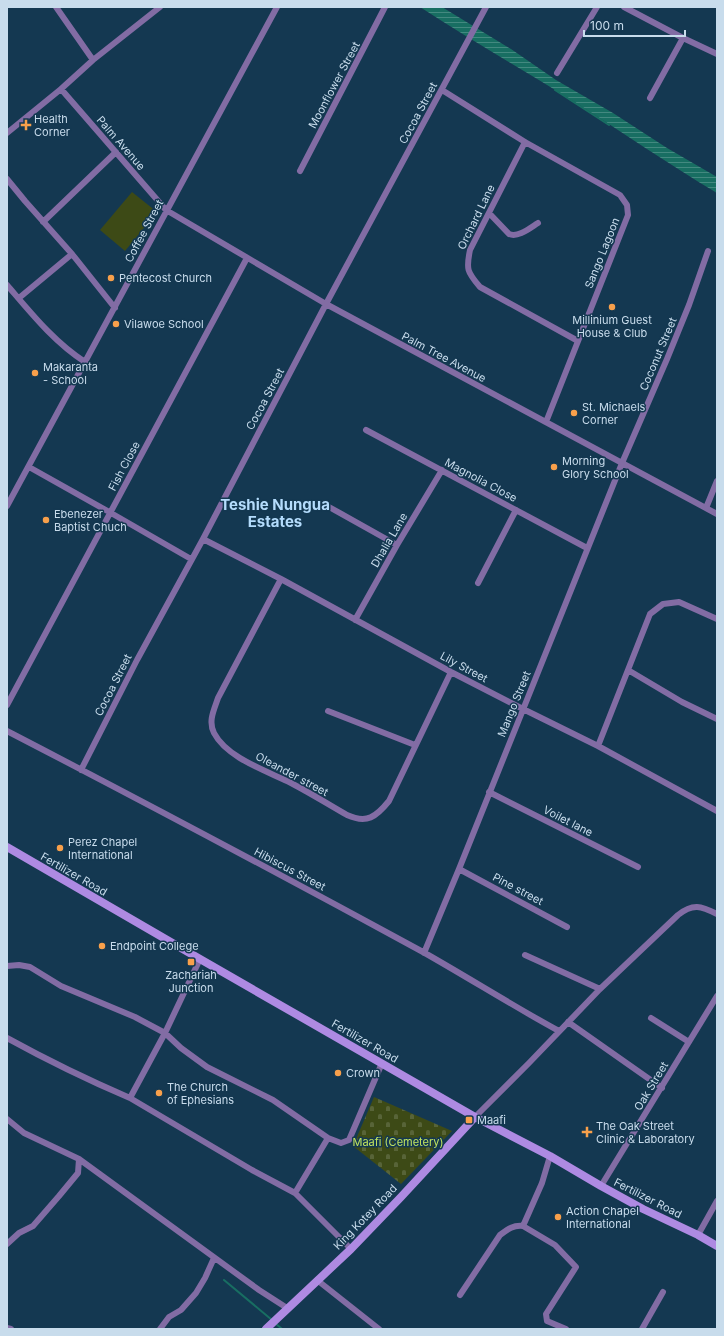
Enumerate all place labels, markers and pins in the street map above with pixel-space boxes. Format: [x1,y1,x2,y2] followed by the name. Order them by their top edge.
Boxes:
[34,112,70,139] place label: Health Corner
[21,120,31,130] marker: Health Corner
[119,271,212,285] place label: Pentecost Church
[106,273,116,283] marker: Pentecost Church
[607,302,617,312] marker: Millinium Guest House & Club
[572,313,652,340] place label: Millinium Guest House & Club
[124,317,204,331] place label: Vilawoe School
[111,319,121,329] marker: Vilawoe School
[43,360,98,387] place label: Makaranta - School
[30,368,40,378] marker: Makaranta - School
[582,400,646,427] place label: St. Michaels Corner
[569,408,579,418] marker: St. Michaels Corner
[562,454,629,481] place label: Morning Glory School
[549,462,559,472] marker: Morning Glory School
[54,507,127,534] place label: Ebenezer Baptist Chuch
[41,515,51,525] marker: Ebenezer Baptist Chuch
[68,835,137,862] place label: Perez Chapel International
[55,843,65,853] marker: Perez Chapel International
[110,939,199,953] place label: Endpoint College
[97,941,107,951] marker: Endpoint College
[186,957,196,967] marker: Zachariah Junction
[165,968,217,995] place label: Zachariah Junction
[346,1066,380,1080] place label: Crown
[333,1068,343,1078] marker: Crown
[167,1080,234,1107] place label: The Church of Ephesians
[154,1088,164,1098] marker: The Church of Ephesians
[477,1113,506,1127] place label: Maafi
[464,1115,474,1125] marker: Maafi
[596,1119,695,1146] place label: The Oak Street Clinic & Laboratory
[581,1126,593,1138] marker: The Oak Street Clinic & Laboratory
[566,1204,639,1231] place label: Action Chapel International
[553,1212,563,1222] marker: Action Chapel International

